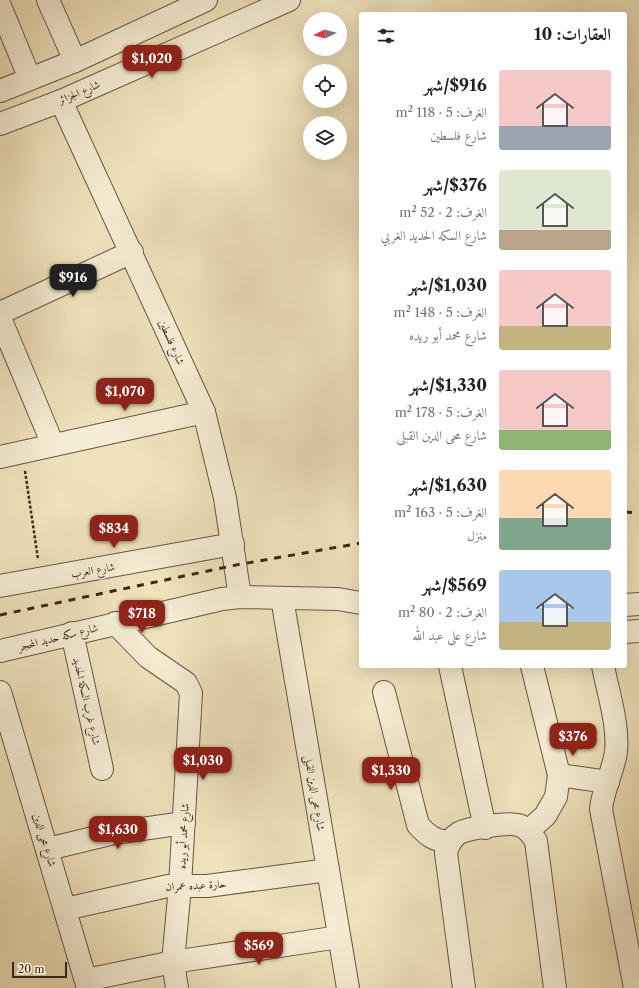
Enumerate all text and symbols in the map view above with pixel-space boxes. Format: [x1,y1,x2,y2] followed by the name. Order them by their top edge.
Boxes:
[303,12,347,56] north arrow
[303,12,347,160] map controls
[534,24,611,44] text: العقارات: 10
[375,25,397,47] icon: filters
[119,45,185,79] pin: $1,020
[132,50,172,66] text: $1,020
[303,64,347,108] button: locate
[424,75,487,95] text: $916/شهر
[55,77,103,110] street label: شارع الجزائر
[531,86,579,134] icon: home
[396,104,487,120] text: الغرف: 5 · 118 m²
[303,116,347,160] button: layers
[430,127,487,143] text: شارع فلسطين
[423,175,487,195] text: $376/شهر
[531,186,579,234] icon: home
[399,204,487,220] text: الغرف: 2 · 52 m²
[381,227,487,243] text: شارع السكه الحديد الغربي
[49,264,97,298] pin: $916
[59,269,87,285] text: $916
[408,275,487,295] text: $1,030/شهر
[531,286,579,334] icon: home
[394,304,487,320] text: الغرف: 5 · 148 m²
[153,317,188,368] street label: شارع فلسطين
[409,327,487,343] text: شارع محمد أبو ريده
[409,375,487,395] text: $1,330/شهر
[92,378,158,412] pin: $1,070
[105,383,145,399] text: $1,070
[531,386,579,434] icon: home
[395,404,487,420] text: الغرف: 5 · 178 m²
[397,427,487,443] text: شارع محى الدين القبلى
[409,475,487,495] text: $1,630/شهر
[531,486,579,534] icon: home
[394,504,487,520] text: الغرف: 5 · 163 m²
[90,515,138,549] pin: $834
[99,520,129,536] text: $834
[467,527,487,543] text: منزل
[70,559,117,584] street label: شارع العرب
[422,575,487,595] text: $569/شهر
[531,586,579,634] icon: home
[118,600,166,634] pin: $718
[398,604,487,620] text: الغرف: 2 · 80 m²
[128,605,156,621] text: $718
[16,620,100,657] street label: شارع سكه حديد المحجر
[412,627,487,643] text: شارع على عبد الله
[67,656,104,747] street label: شارع غرب السكة الحديد
[549,723,597,757] pin: $376
[559,728,587,744] text: $376
[170,747,236,781] pin: $1,030
[183,752,223,768] text: $1,030
[299,754,329,832] street label: شارع محى الدين القبلى
[358,757,424,791] pin: $1,330
[371,762,411,778] text: $1,330
[173,803,195,870] street label: شارع محمد أبو ريده
[27,812,60,869] street label: شارع محى الدين
[85,816,151,850] pin: $1,630
[98,821,138,837] text: $1,630
[165,876,227,895] street label: حارة عبده عمران
[235,932,283,966] pin: $569
[244,937,274,953] text: $569
[12,960,67,979] scale bar
[18,962,44,976] text: 20 m

